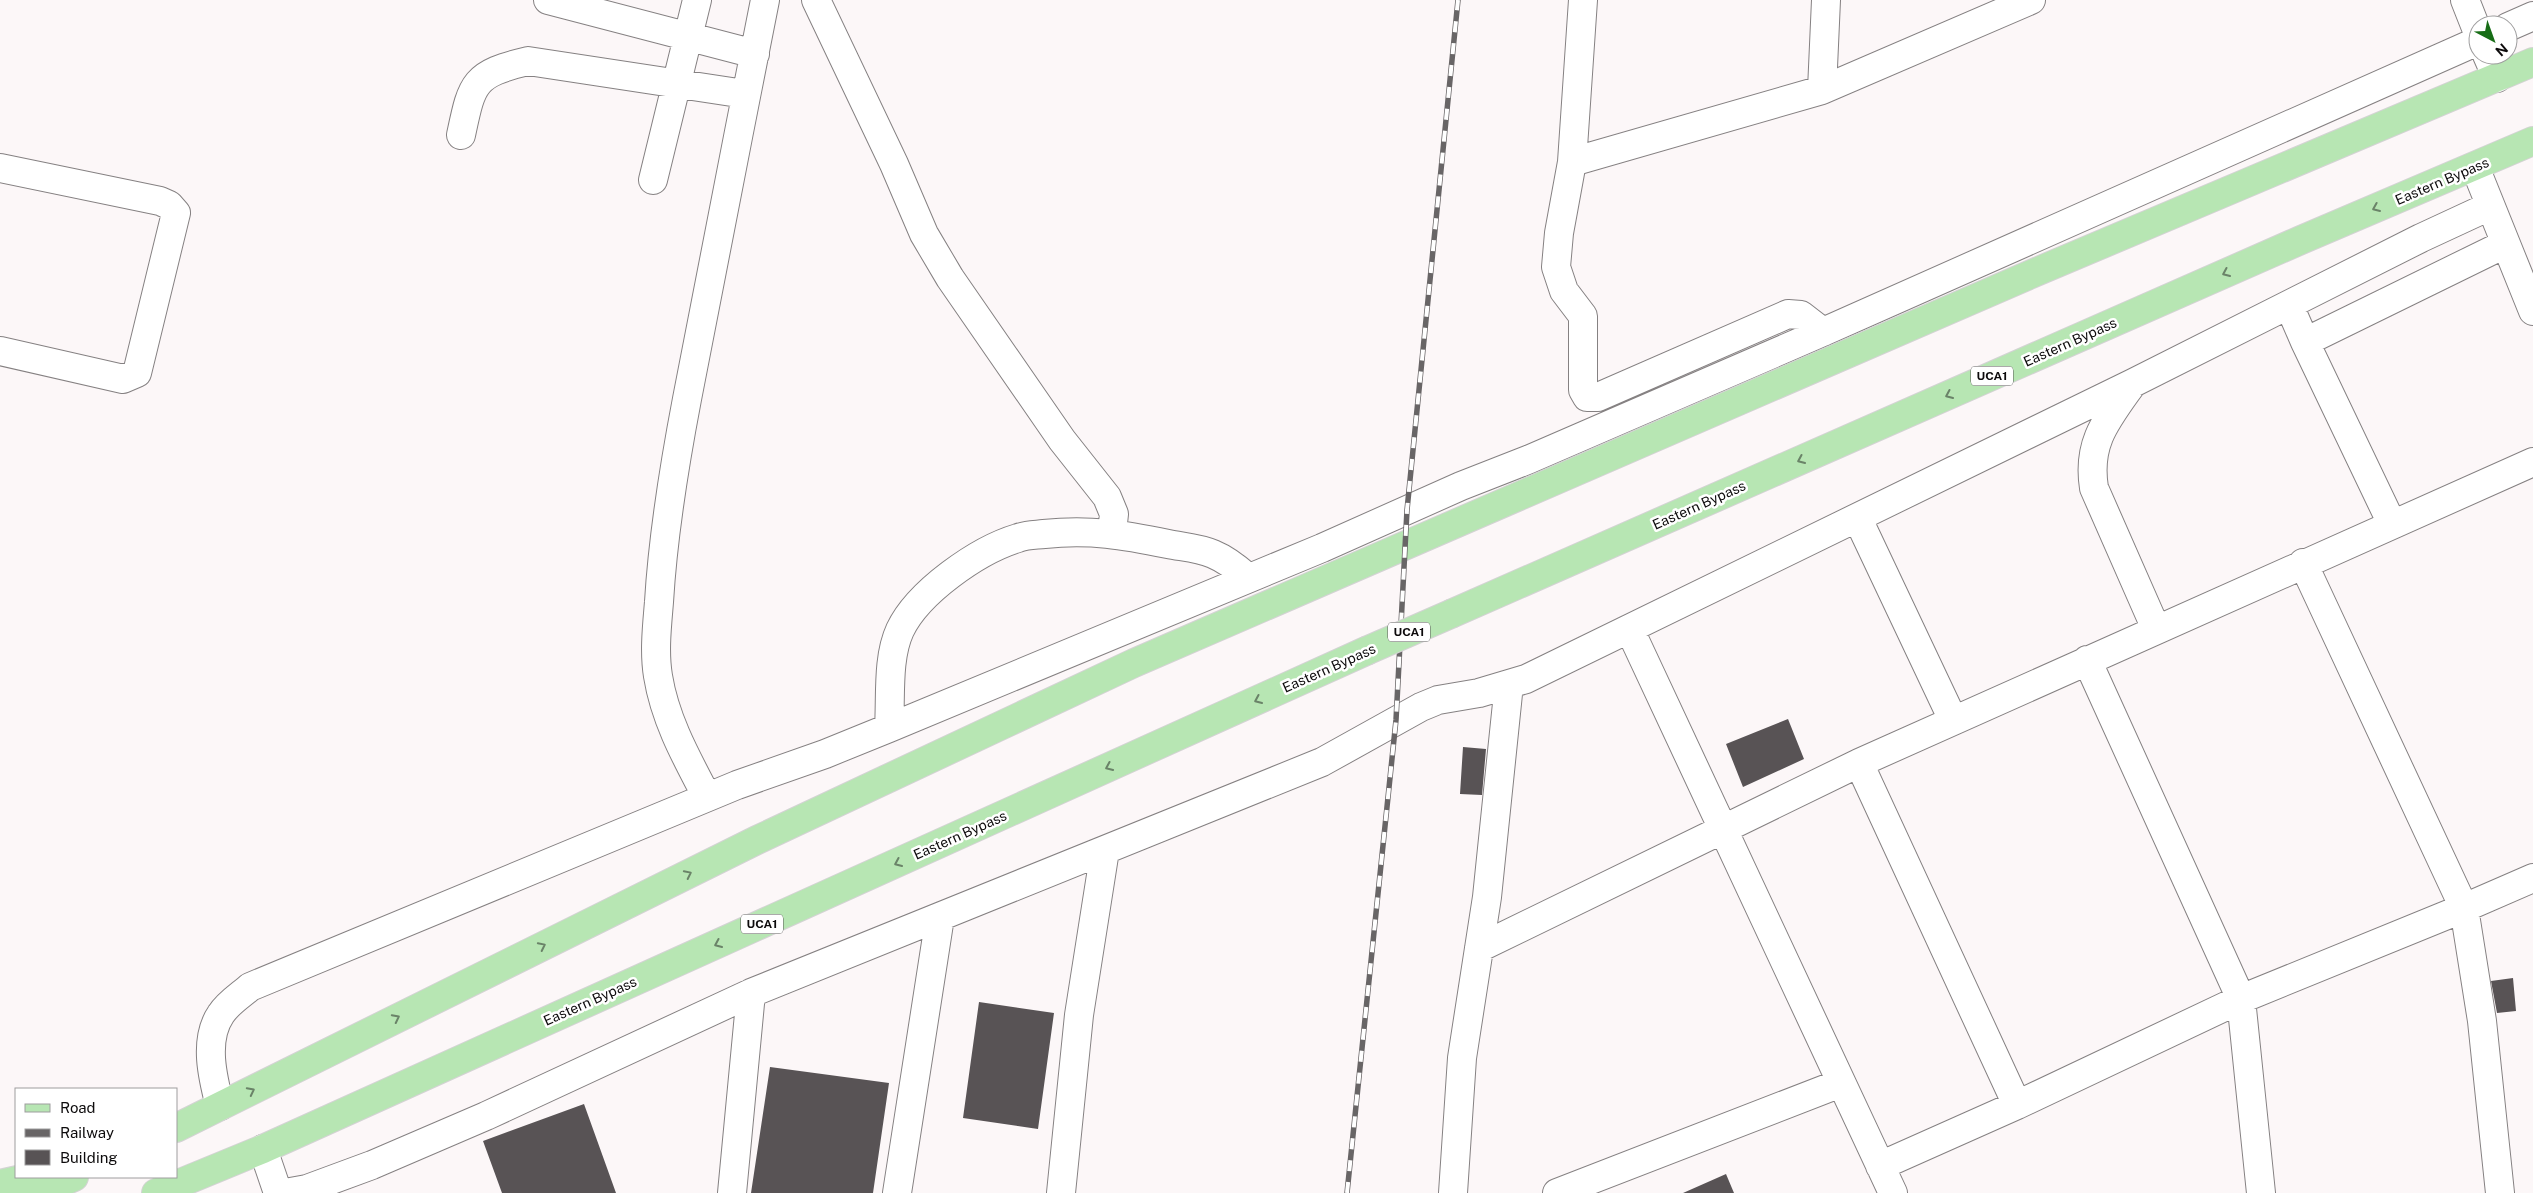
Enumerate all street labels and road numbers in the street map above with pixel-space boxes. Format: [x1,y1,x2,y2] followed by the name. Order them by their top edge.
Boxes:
[2393,154,2491,208] street label: Eastern Bypass
[2021,314,2119,370] street label: Eastern Bypass
[1971,366,2013,386] road number: UCA1
[1650,477,1748,533] street label: Eastern Bypass
[1388,622,1430,642] road number: UCA1
[1280,640,1378,696] street label: Eastern Bypass
[911,807,1009,863] street label: Eastern Bypass
[741,914,783,934] road number: UCA1
[541,973,639,1029] street label: Eastern Bypass

